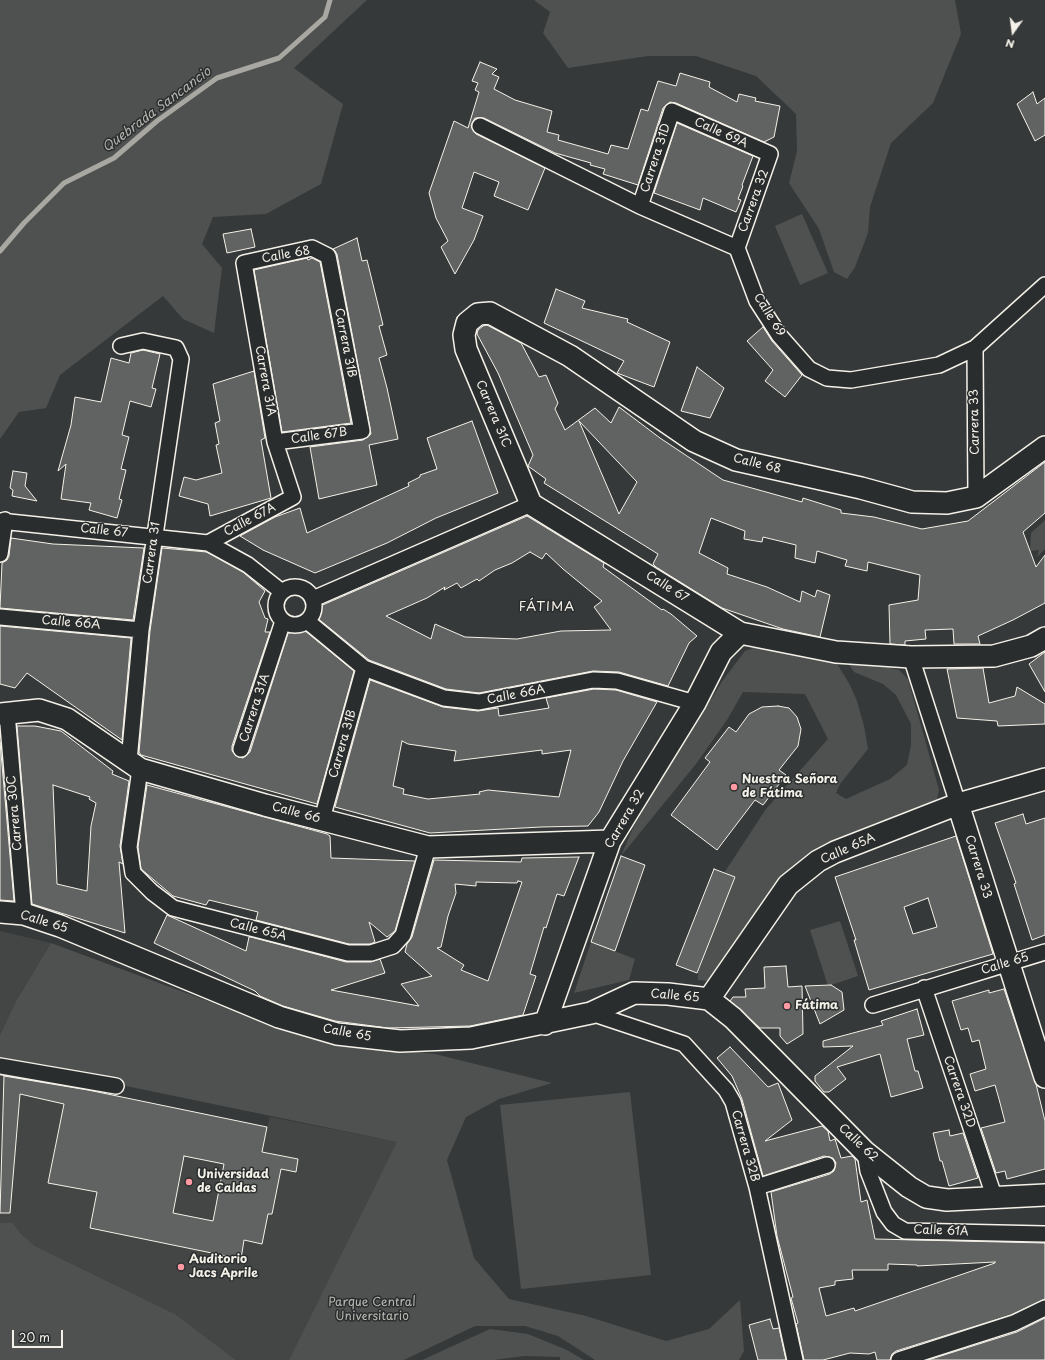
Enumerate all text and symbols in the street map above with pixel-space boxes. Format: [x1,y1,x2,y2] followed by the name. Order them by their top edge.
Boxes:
[993,12,1033,52] north arrow
[1004,35,1016,53] text: N
[100,64,214,156] water label: Quebrada Sancancio
[692,115,750,151] street label: Calle 69A
[638,122,674,194] street label: Carrera 31D
[736,168,772,234] street label: Carrera 32
[261,244,311,266] street label: Calle 68
[750,291,788,339] street label: Calle 69
[331,307,359,379] street label: Carrera 31B
[252,345,278,417] street label: Carrera 31A
[472,378,514,450] street label: Carrera 31C
[967,389,983,455] street label: Carrera 33
[290,425,348,447] street label: Calle 67B
[732,451,782,477] street label: Calle 68
[222,500,278,540] street label: Calle 67A
[79,521,129,541] street label: Calle 67
[141,521,163,585] street label: Carrera 31
[643,568,691,606] street label: Calle 67
[519,599,575,615] district label: FÁTIMA
[41,613,101,633] street label: Calle 66A
[237,672,273,744] street label: Carrera 31A
[486,682,546,708] street label: Calle 66A
[326,708,360,780] street label: Carrera 31B
[742,773,838,801] place label: Nuestra Señora de Fátima
[5,775,25,851] street label: Carrera 30C
[729,782,739,792] marker: Nuestra Señora de Fátima
[602,787,648,851] street label: Carrera 32
[270,800,322,826] street label: Calle 66
[819,831,877,867] street label: Calle 65A
[962,834,994,900] street label: Carrera 33
[18,908,70,936] street label: Calle 65
[228,916,288,944] street label: Calle 65A
[979,950,1031,978] street label: Calle 65
[650,987,700,1005] street label: Calle 65
[795,999,838,1013] place label: Fátima
[782,1001,792,1011] marker: Fátima
[322,1022,372,1044] street label: Calle 65
[940,1054,978,1130] street label: Carrera 32D
[728,1109,762,1183] street label: Carrera 32B
[835,1121,881,1165] street label: Calle 62
[197,1168,269,1196] place label: Universidad de Caldas
[184,1177,194,1187] marker: Universidad de Caldas
[913,1223,969,1239] street label: Calle 61A
[189,1253,258,1281] place label: Auditorio Jacs Aprile
[176,1262,186,1272] marker: Auditorio Jacs Aprile
[328,1296,416,1324] park label: Parque Central Universitario
[14,1322,65,1348] scale bar
[19,1328,50,1346] text: 20 m

